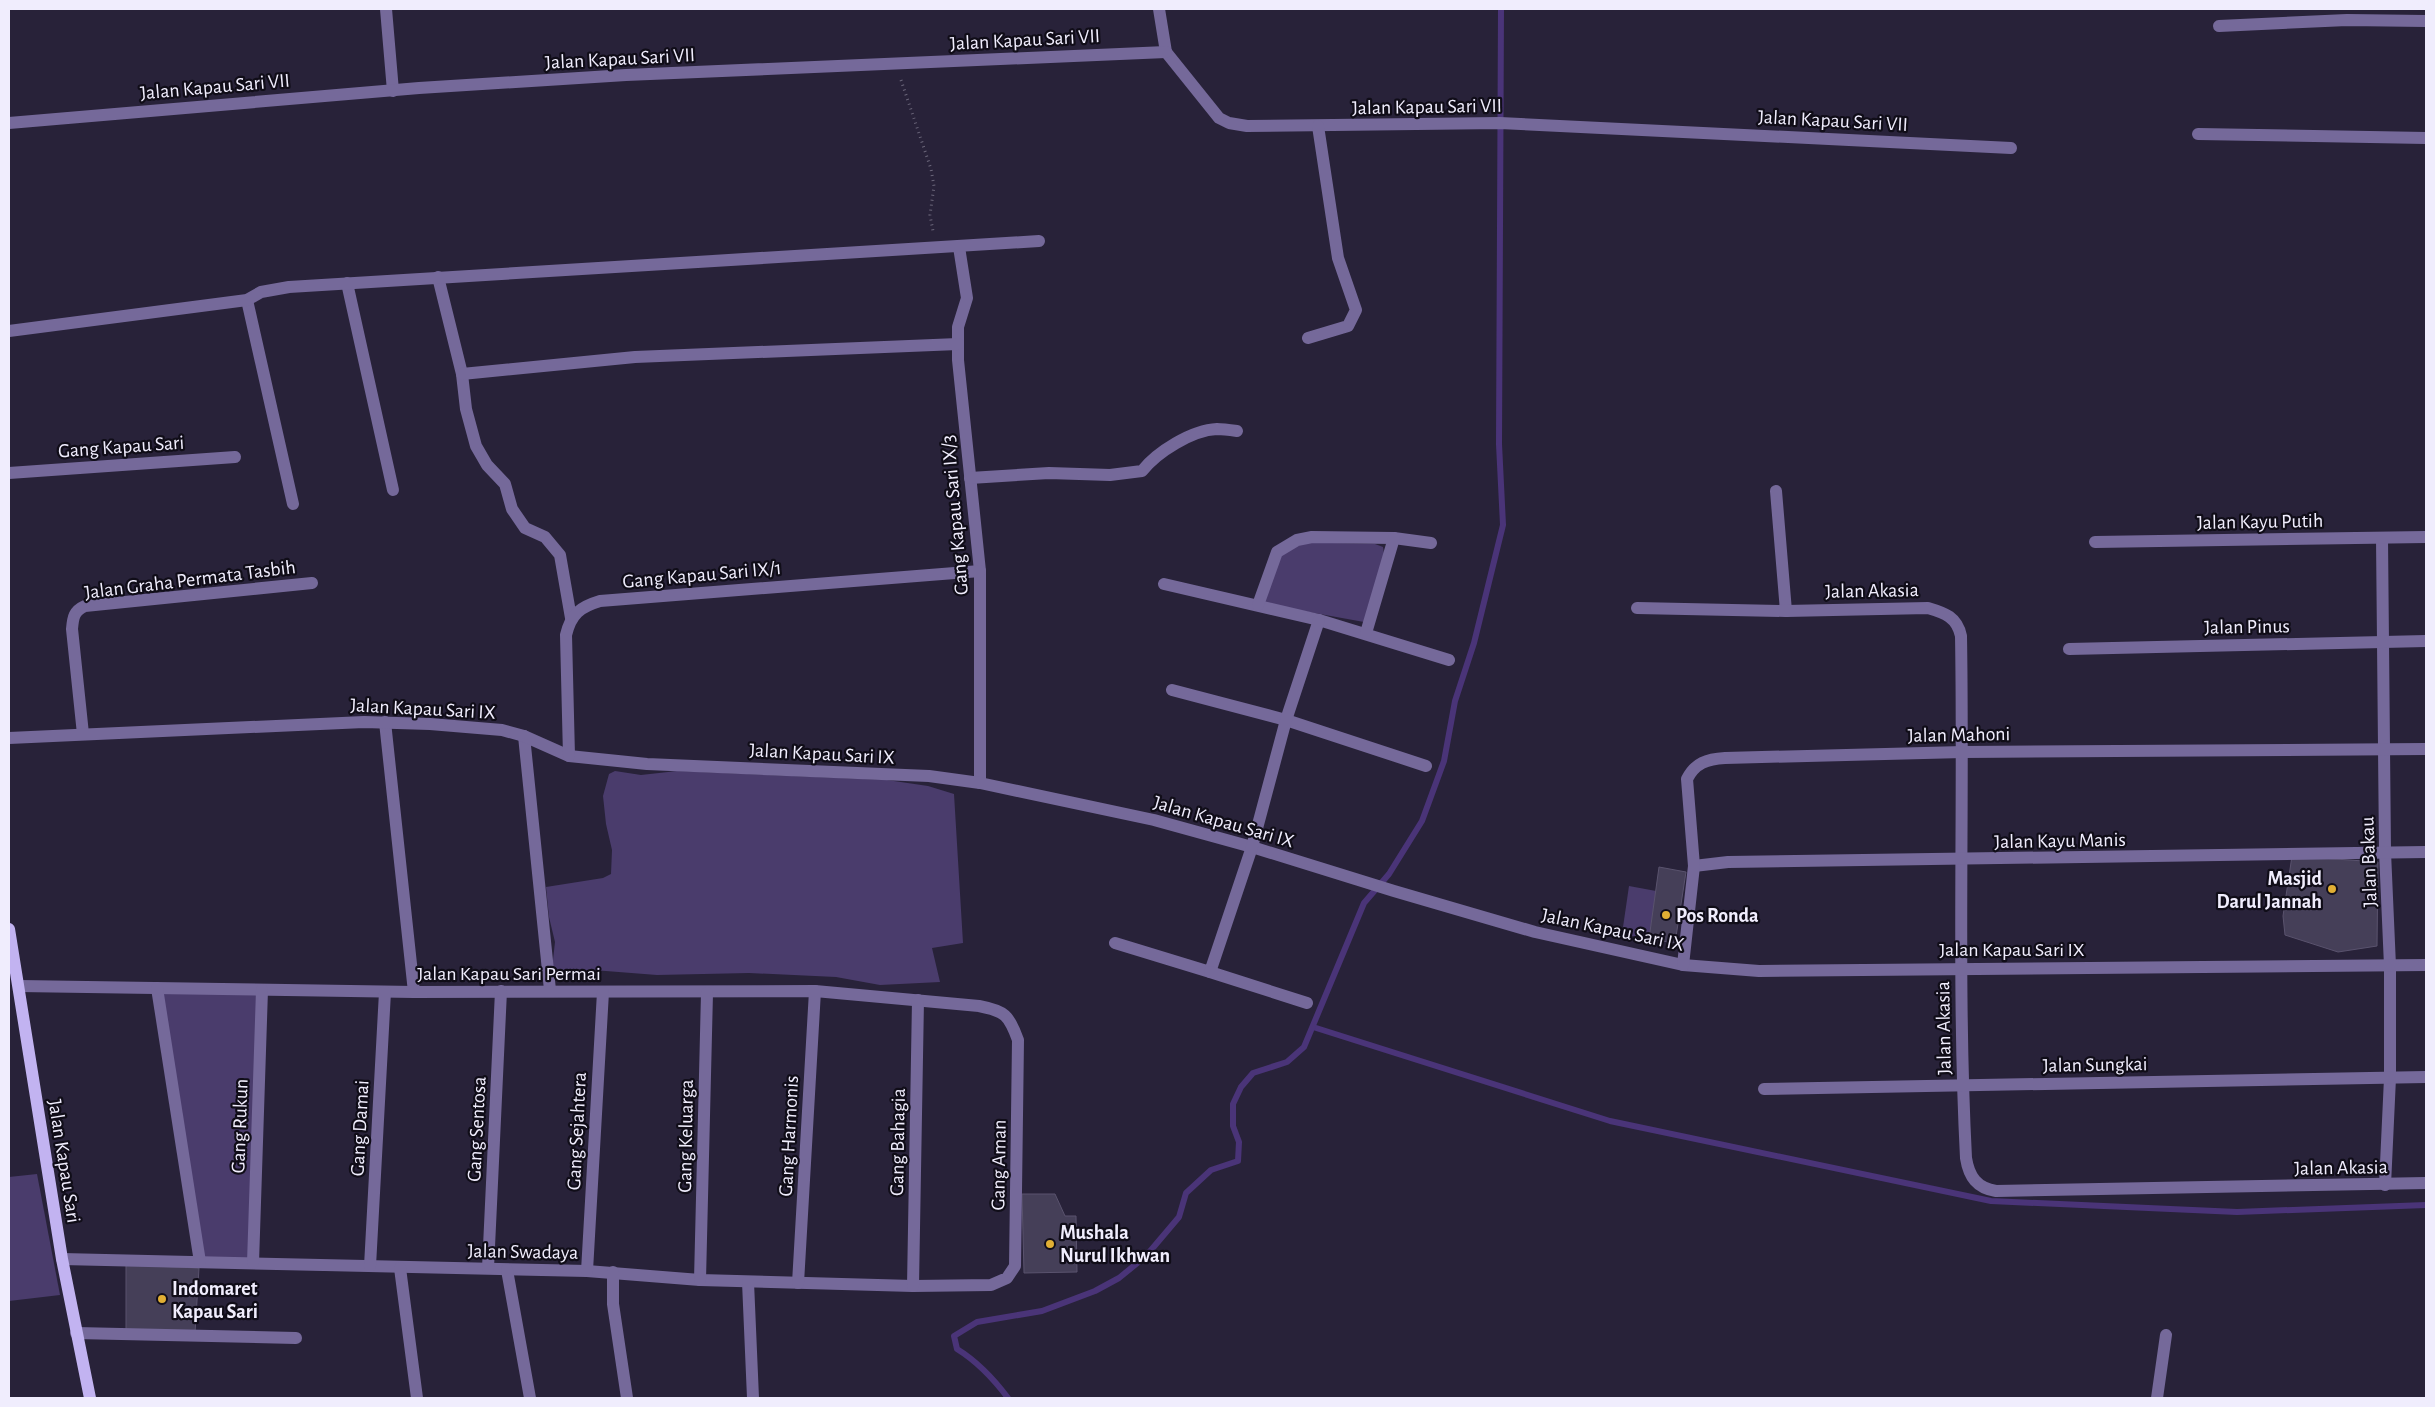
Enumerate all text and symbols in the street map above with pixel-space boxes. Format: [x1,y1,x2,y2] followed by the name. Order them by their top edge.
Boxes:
[950,26,1101,54] street label: Jalan Kapau Sari VII
[545,45,696,73] street label: Jalan Kapau Sari VII
[139,70,291,104] street label: Jalan Kapau Sari VII
[1352,96,1502,118] street label: Jalan Kapau Sari VII
[1757,107,1908,135] street label: Jalan Kapau Sari VII
[57,433,185,461] street label: Gang Kapau Sari
[938,434,972,596] street label: Gang Kapau Sari IX/3
[2197,511,2323,533] street label: Jalan Kayu Putih
[83,557,297,603] street label: Jalan Graha Permata Tasbih
[622,558,782,592] street label: Gang Kapau Sari IX/1
[1825,580,1919,602] street label: Jalan Akasia
[2204,616,2290,638] street label: Jalan Pinus
[350,695,496,723] street label: Jalan Kapau Sari IX
[1908,724,2011,746] street label: Jalan Mahoni
[749,740,895,768] street label: Jalan Kapau Sari IX
[1151,792,1297,852] street label: Jalan Kapau Sari IX
[2357,816,2381,908] street label: Jalan Bakau
[1994,830,2126,852] street label: Jalan Kayu Manis
[2217,869,2322,912] place label: Masjid Darul Jannah
[2326,883,2338,895] marker: Masjid Darul Jannah
[1540,905,1686,955] street label: Jalan Kapau Sari IX
[1676,906,1759,926] place label: Pos Ronda
[1660,909,1672,921] marker: Pos Ronda
[1939,940,2085,960] street label: Jalan Kapau Sari IX
[417,964,601,984] street label: Jalan Kapau Sari Permai
[1933,981,1955,1075] street label: Jalan Akasia
[2042,1054,2148,1076] street label: Jalan Sungkai
[564,1071,590,1191] street label: Gang Sejahtera
[776,1075,802,1197] street label: Gang Harmonis
[464,1076,490,1182] street label: Gang Sentosa
[228,1078,252,1174] street label: Gang Rukun
[347,1079,373,1177] street label: Gang Damai
[675,1079,697,1193] street label: Gang Keluarga
[887,1088,909,1196] street label: Gang Bahagia
[44,1098,84,1224] street label: Jalan Kapau Sari
[988,1119,1010,1211] street label: Gang Aman
[2294,1157,2388,1179] street label: Jalan Akasia
[1060,1223,1170,1266] place label: Mushala Nurul Ikhwan
[1044,1238,1056,1250] marker: Mushala Nurul Ikhwan
[467,1241,579,1263] street label: Jalan Swadaya
[172,1279,258,1322] place label: Indomaret Kapau Sari
[156,1293,168,1305] marker: Indomaret Kapau Sari

